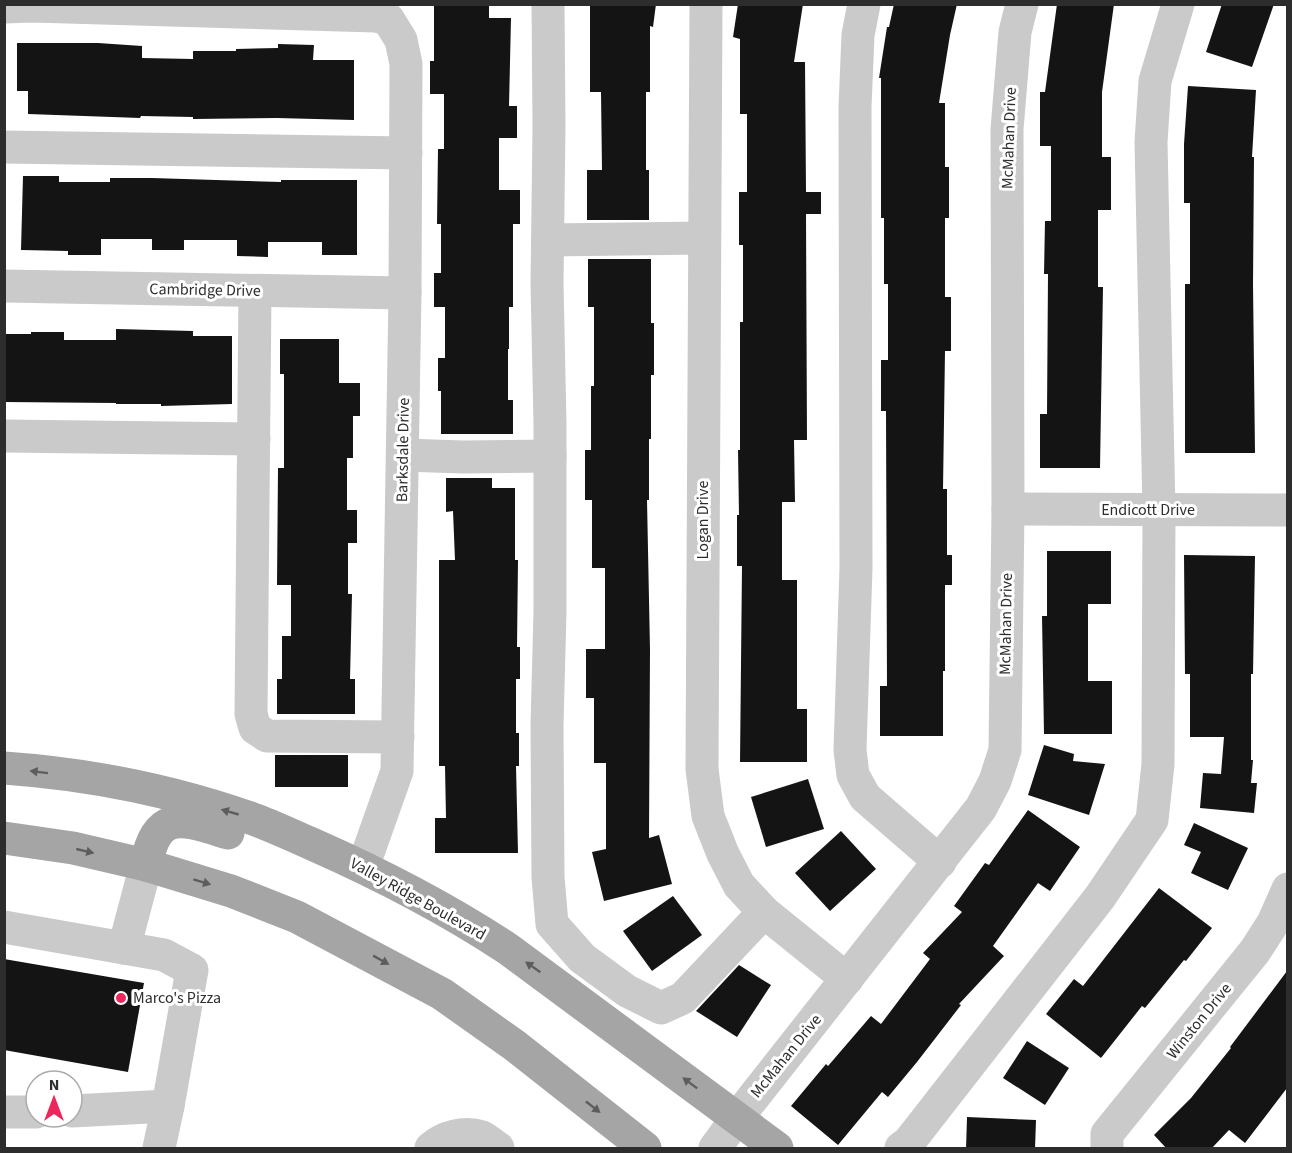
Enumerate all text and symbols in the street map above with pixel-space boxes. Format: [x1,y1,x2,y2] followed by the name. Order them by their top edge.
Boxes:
[996,87,1022,189] street label: McMahan Drive
[149,278,261,302] street label: Cambridge Drive
[391,398,415,502] street label: Barksdale Drive
[692,481,714,559] street label: Logan Drive
[1101,499,1195,521] street label: Endicott Drive
[994,573,1018,675] street label: McMahan Drive
[29,768,48,777] one-way arrow
[220,807,238,816] one-way arrow
[75,846,94,856] one-way arrow
[346,853,490,945] street label: Valley Ridge Boulevard
[193,878,211,887] one-way arrow
[372,955,389,965] one-way arrow
[525,961,541,973] one-way arrow
[1161,978,1237,1064] street label: Winston Drive
[133,987,221,1009] place label: Marco's Pizza
[114,991,128,1005] marker: Marco's Pizza
[745,1009,827,1103] street label: McMahan Drive
[24,1069,84,1129] north arrow
[49,1074,59,1096] text: N
[682,1077,698,1089] one-way arrow
[585,1101,601,1114] one-way arrow

